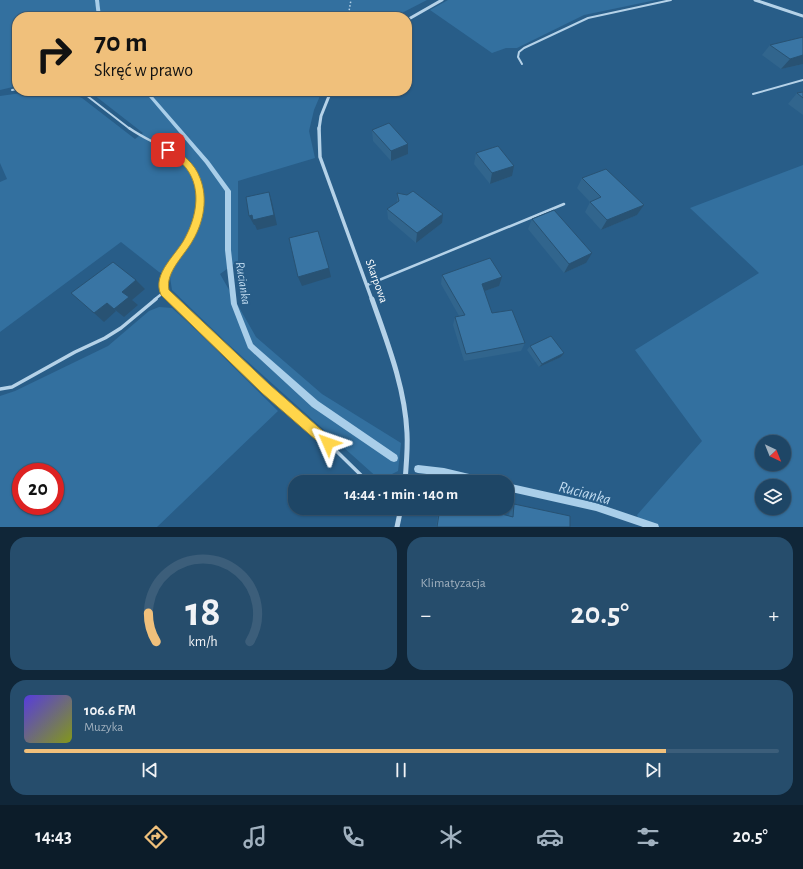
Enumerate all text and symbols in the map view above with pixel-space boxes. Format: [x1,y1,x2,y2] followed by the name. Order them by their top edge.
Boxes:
[28,28,80,80] icon: right
[94,29,148,57] text: 70 m
[94,62,193,80] text: Skręć w prawo
[151,133,185,167] pin
[157,139,179,161] icon: arrive
[364,258,391,305] street label: Skarpowa
[233,261,252,306] water label: Rucianka
[307,422,349,464] position arrow
[755,435,791,471] north arrow
[755,435,791,515] map controls
[12,463,64,515] speed limit sign: 20
[557,478,613,508] water label: Rucianka
[755,479,791,515] button: layers
[344,487,458,502] text: 14:44 · 1 min · 140 m
[421,577,486,590] text: Klimatyzacja
[186,591,221,632] text: 18
[571,599,629,629] text: 20.5°
[421,604,431,626] text: −
[768,604,779,626] text: +
[189,634,218,648] text: km/h
[84,703,136,718] text: 106.6 FM
[84,721,123,734] text: Muzyka
[139,759,161,781] icon: previous
[390,759,412,781] icon: pause
[642,759,664,781] icon: next
[142,823,170,851] icon: directions
[241,823,269,851] icon: music
[339,823,367,851] icon: phone
[437,823,465,851] icon: climate
[536,823,564,851] icon: car
[634,823,662,851] icon: filters
[35,828,72,846] text: 14:43
[733,828,768,846] text: 20.5°

